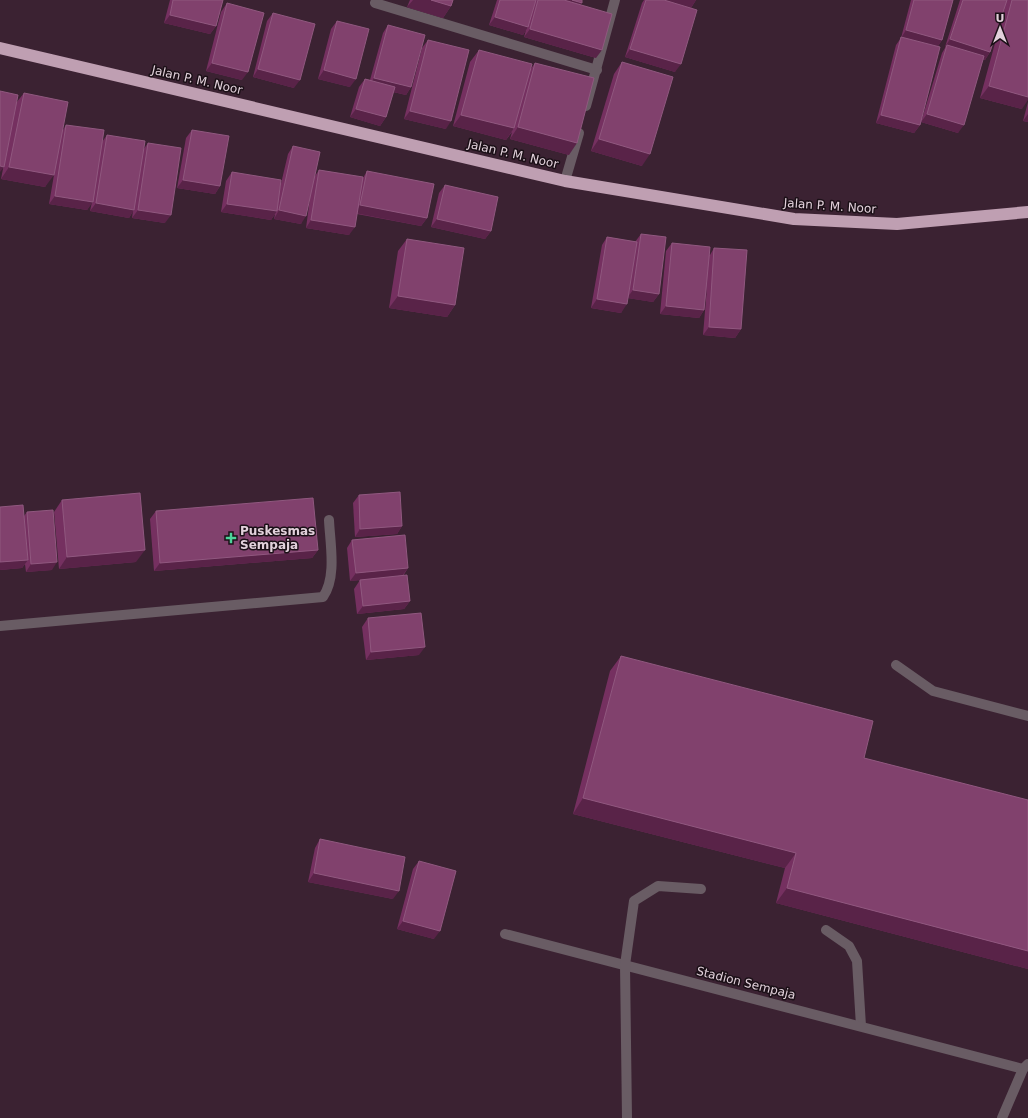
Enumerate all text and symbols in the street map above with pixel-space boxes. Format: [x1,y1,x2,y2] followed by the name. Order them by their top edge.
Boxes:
[980,8,1020,48] north arrow
[996,12,1004,25] text: U
[149,63,244,97] street label: Jalan P. M. Noor
[465,137,560,171] street label: Jalan P. M. Noor
[782,196,877,216] street label: Jalan P. M. Noor
[240,524,315,552] place label: Puskesmas Sempaja
[225,532,237,544] marker: Puskesmas Sempaja
[695,964,797,1002] street label: Stadion Sempaja

